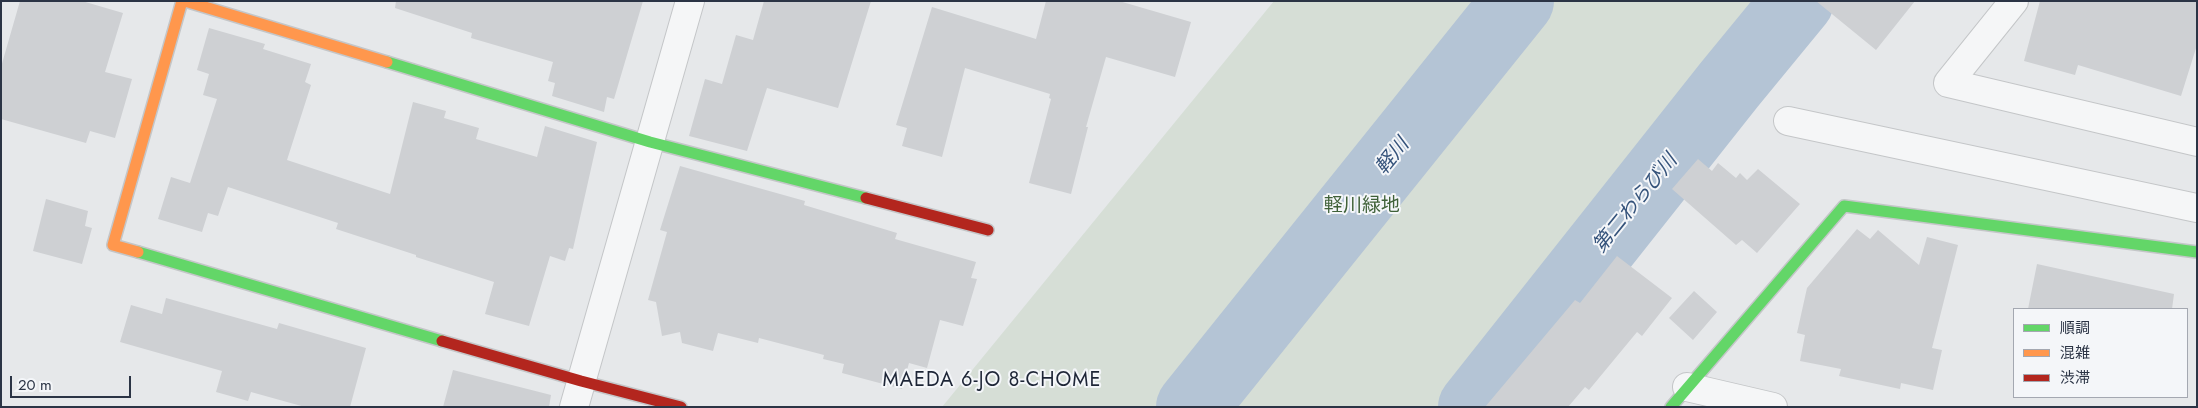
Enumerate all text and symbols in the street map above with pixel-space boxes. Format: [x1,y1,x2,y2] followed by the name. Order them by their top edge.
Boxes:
[1371,134,1415,180] water label: 軽川
[1589,150,1683,258] water label: 第二わらび川
[1324,195,1400,217] park label: 軽川緑地
[2013,308,2188,398] legend
[2060,317,2090,339] text: 順調
[2060,342,2090,364] text: 混雑
[12,366,134,398] scale bar
[2060,367,2090,389] text: 渋滞
[880,369,1104,393] district label: MAEDA 6-JO 8-CHOME
[18,374,52,396] text: 20 m

